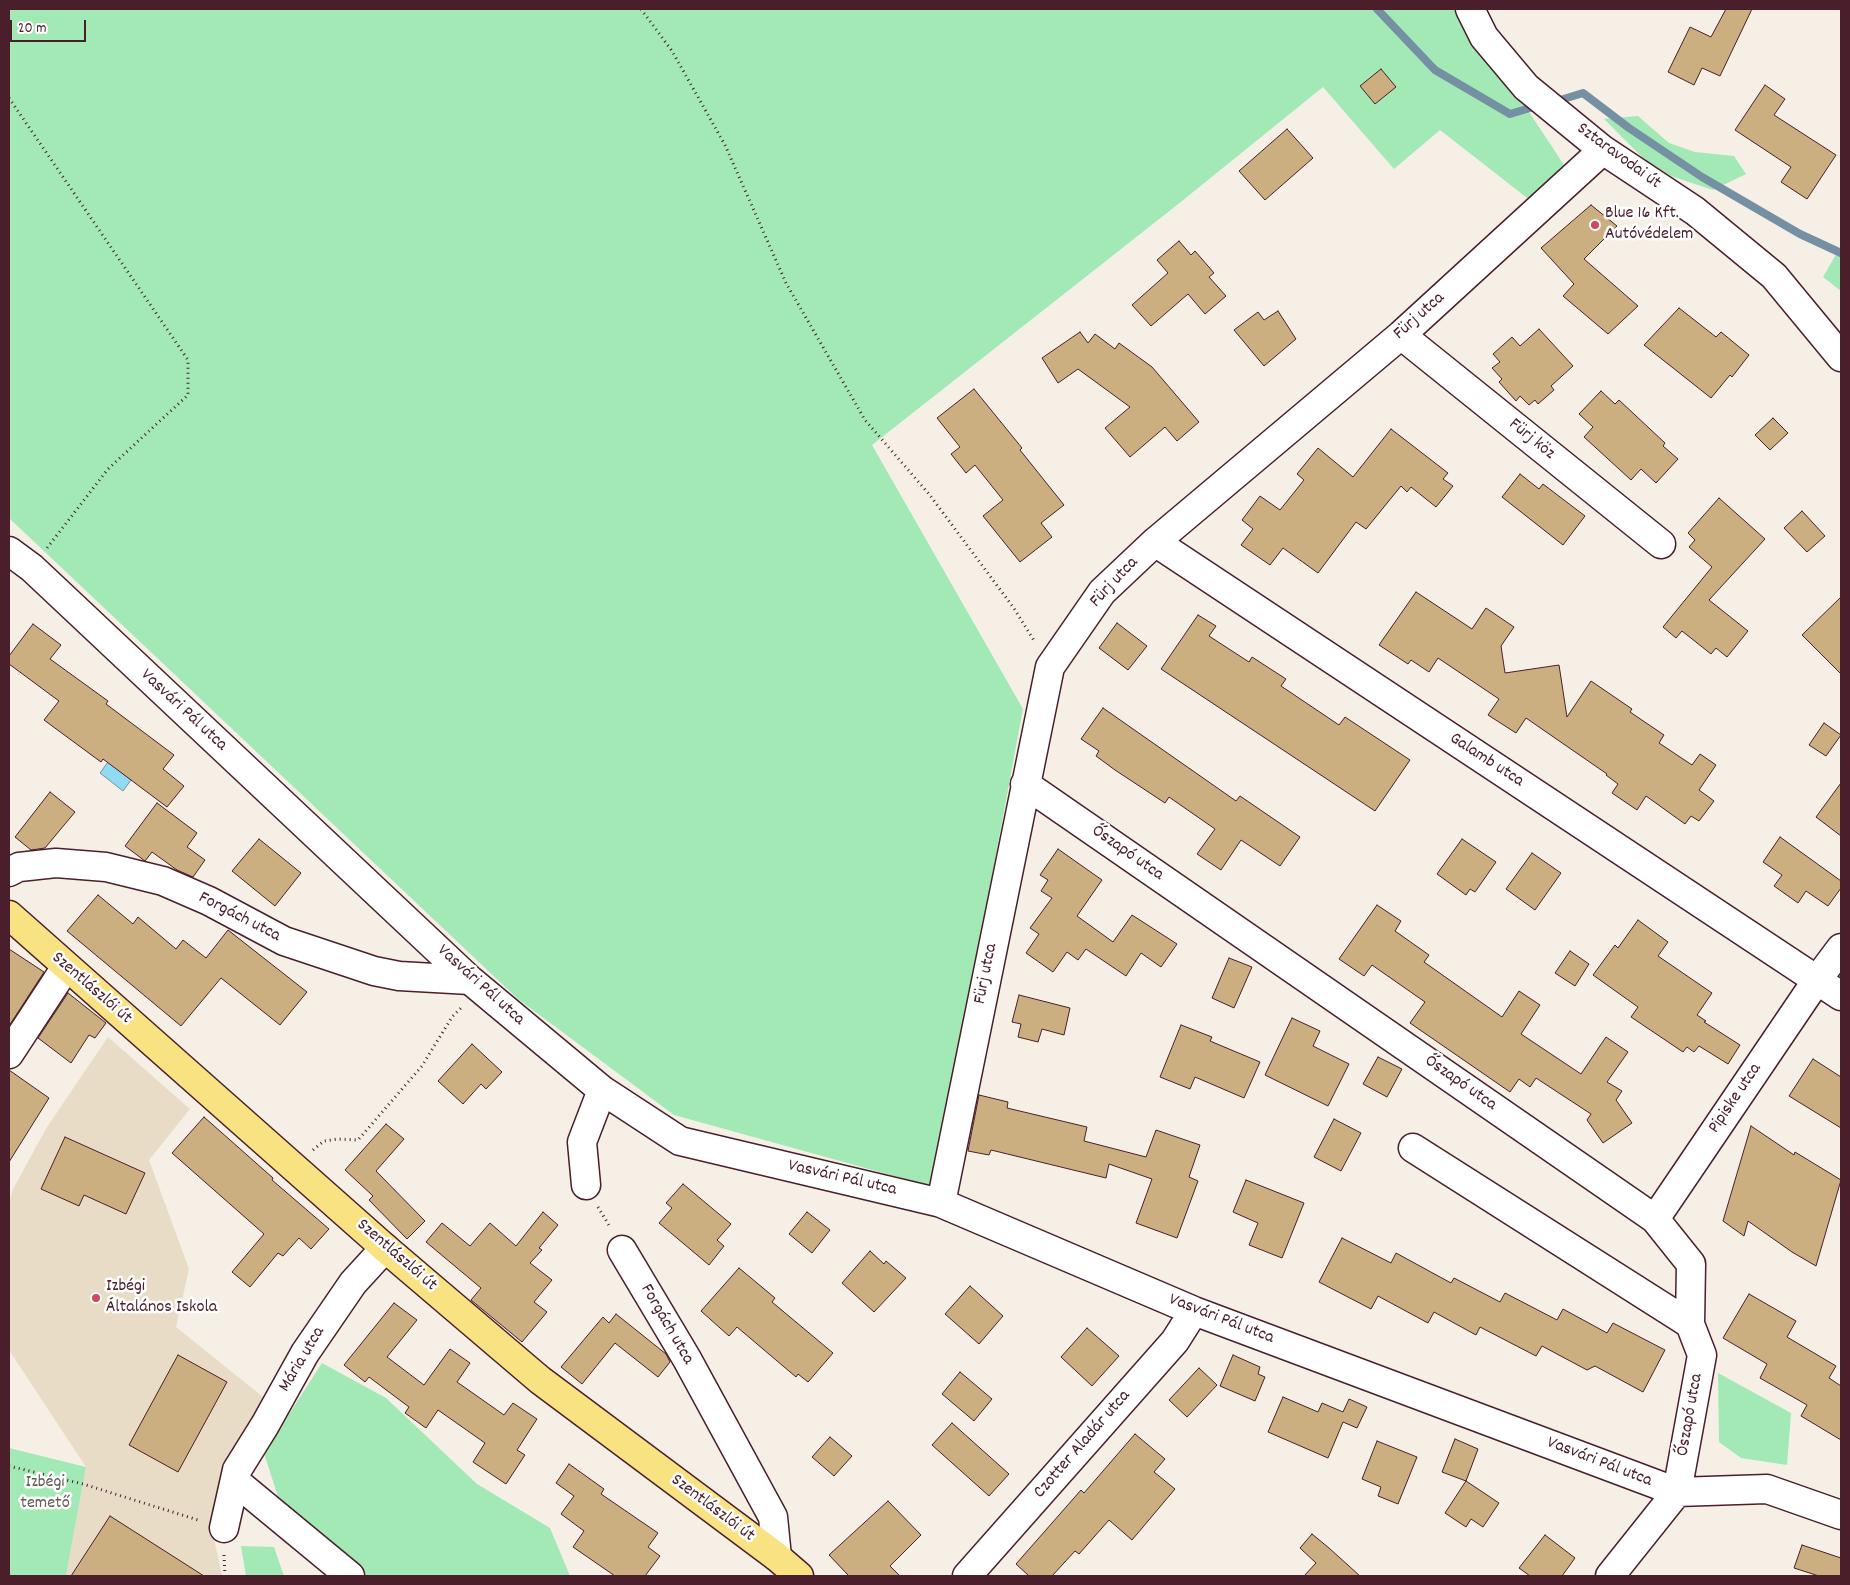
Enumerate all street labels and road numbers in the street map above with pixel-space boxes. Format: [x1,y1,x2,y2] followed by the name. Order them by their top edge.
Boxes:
[1572,119,1664,195] street label: Sztaravodai út
[1390,288,1450,346] street label: Fürj utca
[1503,415,1559,465] street label: Fürj köz
[1086,553,1144,613] street label: Fürj utca
[135,665,231,757] street label: Vasvári Pál utca
[1445,729,1527,793] street label: Galamb utca
[1087,821,1167,887] street label: Őszapó utca
[194,888,284,948] street label: Forgách utca
[432,941,528,1031] street label: Vasvári Pál utca
[971,942,1003,1006] street label: Fürj utca
[46,948,136,1030] street label: Szentlászlói út
[1420,1051,1500,1117] street label: Őszapó utca
[1705,1060,1767,1138] street label: Pipiske utca
[786,1156,898,1202] street label: Vasvári Pál utca
[351,1215,441,1297] street label: Szentlászlói út
[634,1281,698,1369] street label: Forgách utca
[1165,1290,1277,1350] street label: Vasvári Pál utca
[275,1324,331,1396] street label: Mária utca
[1673,1372,1709,1458] street label: Őszapó utca
[1030,1386,1136,1504] street label: Czotter Aladár utca
[1543,1433,1655,1493] street label: Vasvári Pál utca
[666,1470,758,1548] street label: Szentlászlói út

